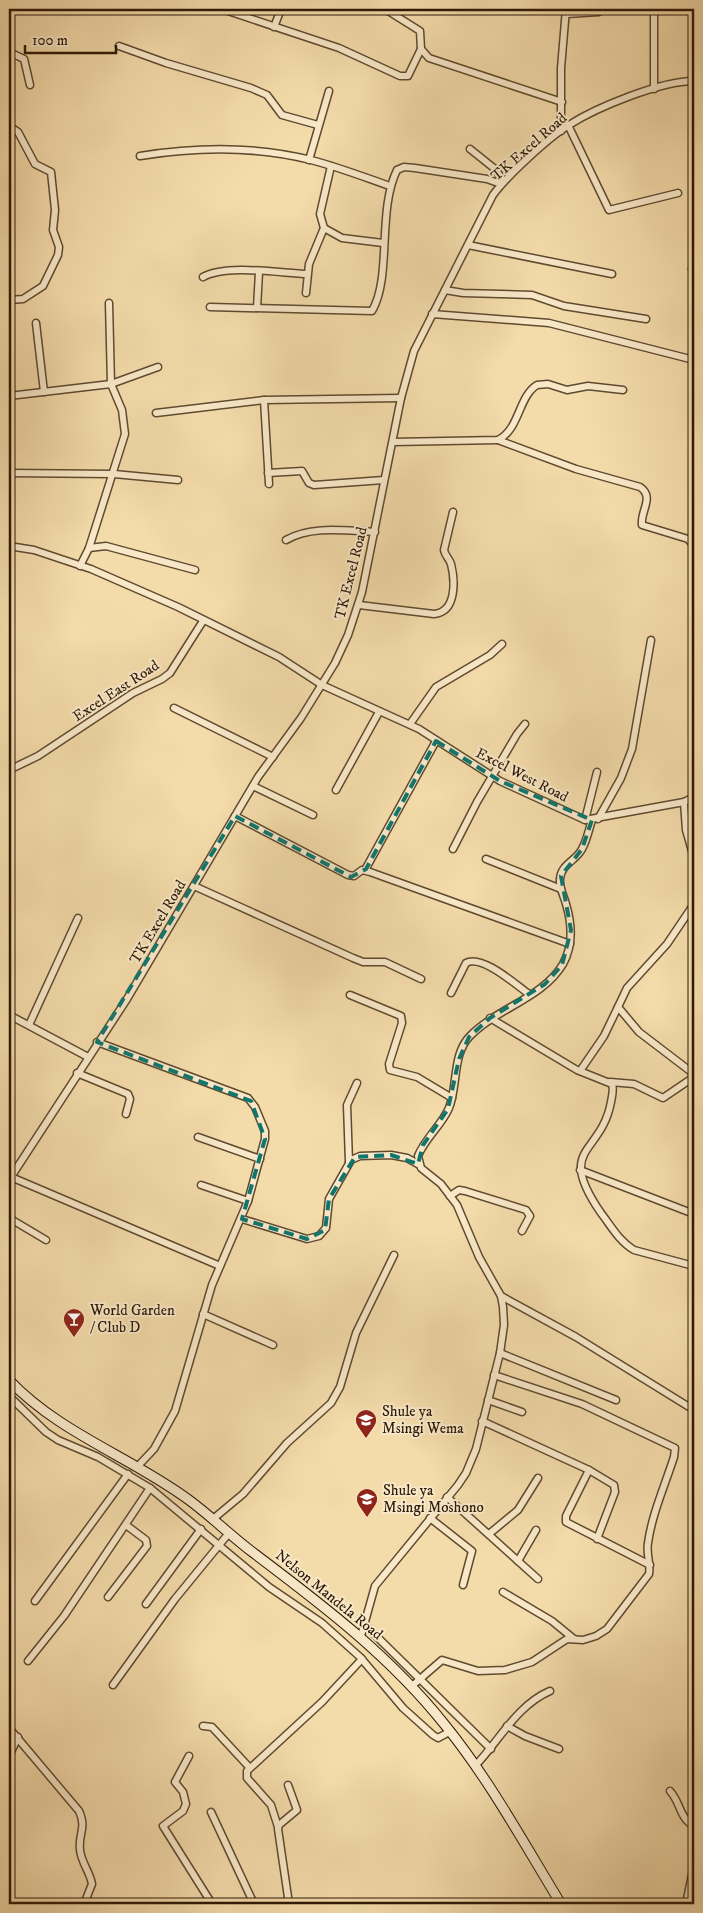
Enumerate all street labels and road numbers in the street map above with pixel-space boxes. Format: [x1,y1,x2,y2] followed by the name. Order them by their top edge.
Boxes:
[487,109,571,185] street label: TK Excel Road
[330,524,372,621] street label: TK Excel Road
[69,656,163,726] street label: Excel East Road
[472,743,572,807] street label: Excel West Road
[126,876,191,967] street label: TK Excel Road
[271,1546,387,1645] street label: Nelson Mandela Road

